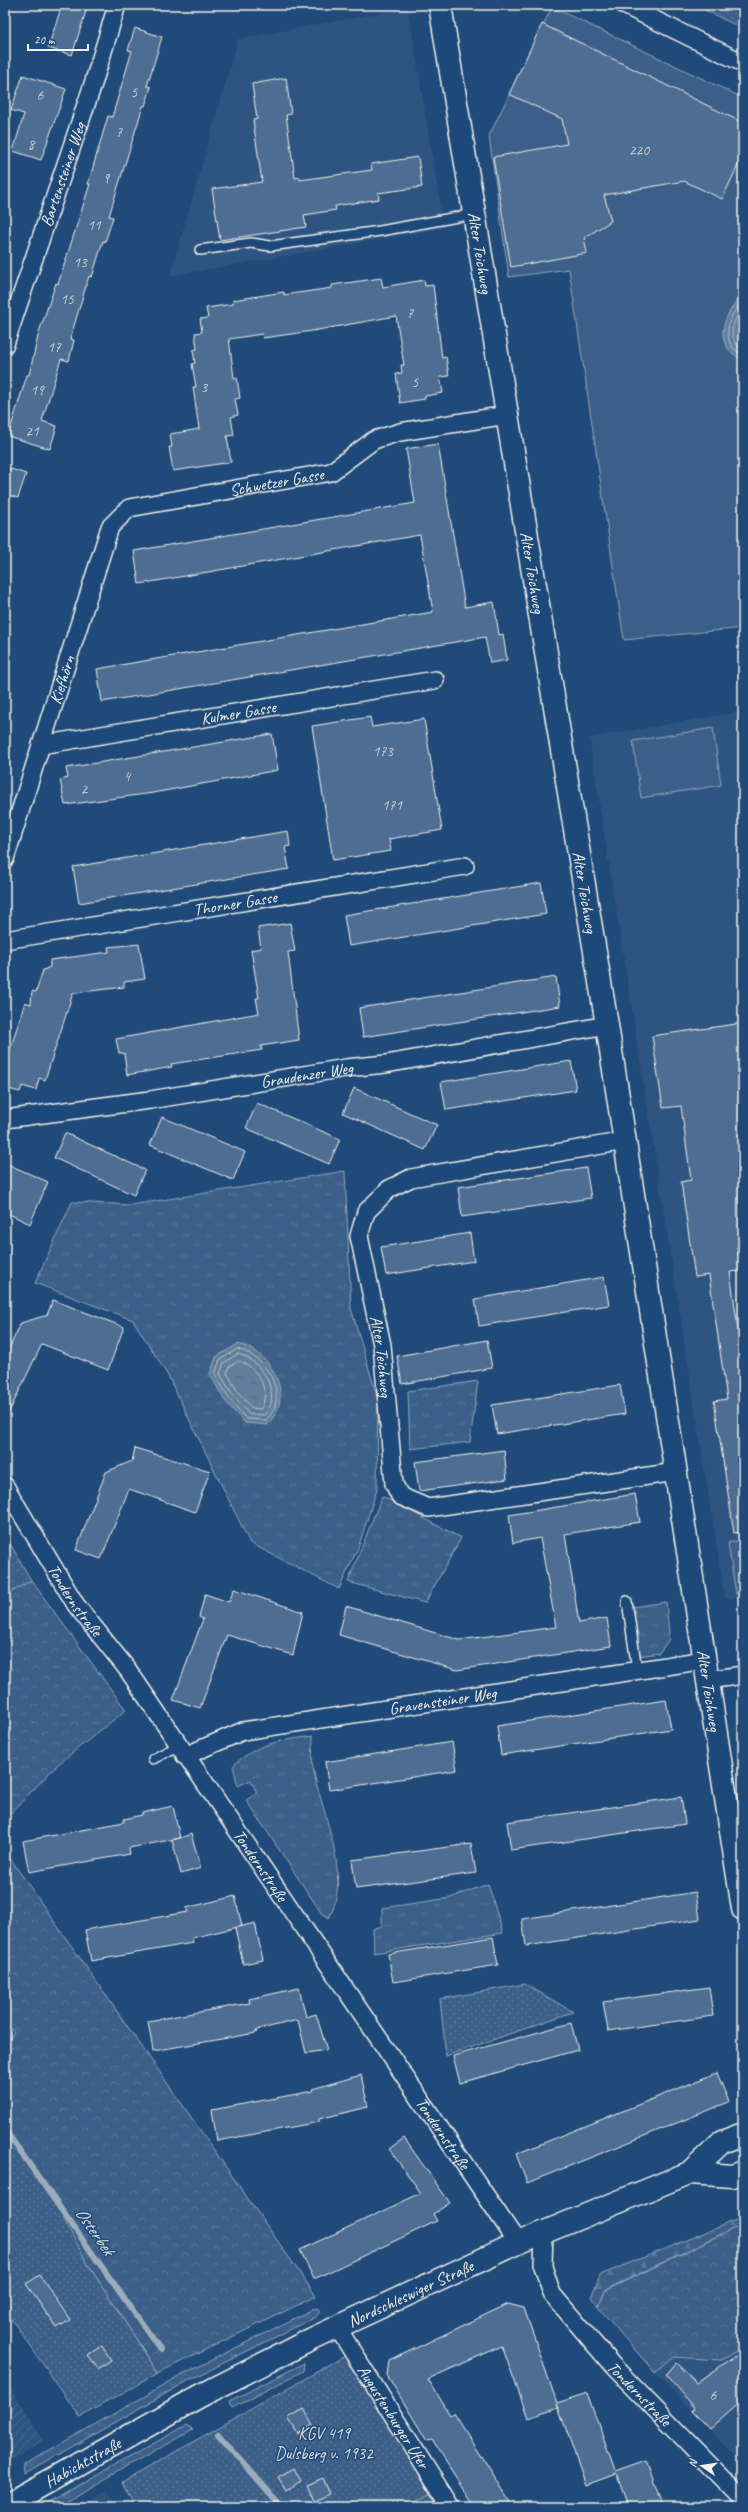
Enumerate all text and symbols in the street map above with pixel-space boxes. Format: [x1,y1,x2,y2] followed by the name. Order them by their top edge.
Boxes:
[28,26,88,52] scale bar
[34,32,56,48] text: 20 m
[131,83,139,102] house number: 5
[37,86,45,105] house number: 6
[35,118,90,229] street label: Bartensteiner Weg
[116,123,124,142] house number: 7
[28,135,36,154] house number: 8
[629,141,650,160] house number: 220
[103,169,111,188] house number: 9
[464,210,498,296] street label: Alter Teichweg
[87,216,102,235] house number: 11
[73,253,88,272] house number: 13
[60,290,75,309] house number: 15
[407,304,415,323] house number: 7
[47,338,62,357] house number: 17
[412,373,420,392] house number: 5
[201,378,209,397] house number: 3
[30,381,45,400] house number: 19
[25,422,40,441] house number: 21
[228,463,327,500] street label: Schwetzer Gasse
[516,530,550,616] street label: Alter Teichweg
[44,653,79,707] street label: Kiefhörn
[199,696,279,729] street label: Kulmer Gasse
[373,742,394,761] house number: 173
[124,767,132,786] house number: 4
[81,780,89,799] house number: 2
[382,796,403,815] house number: 171
[568,850,602,936] street label: Alter Teichweg
[192,886,280,920] street label: Thorner Gasse
[259,1057,355,1092] street label: Graudenzer Weg
[366,1314,397,1399] street label: Alter Teichweg
[43,1560,108,1641] street label: Tondernstraße
[693,1648,726,1734] street label: Alter Teichweg
[388,1681,499,1719] street label: Gravensteiner Weg
[229,1825,294,1907] street label: Tondernstraße
[411,2093,476,2174] street label: Tondernstraße
[71,2203,121,2262] water label: Osterbek
[344,2254,478,2332] street label: Nordschleswiger Straße
[603,2357,677,2431] street label: Tondernstraße
[353,2361,435,2474] street label: Augustenburger Ufer
[710,2386,718,2405] house number: 6
[275,2423,374,2464] park label: KGV 419 Dulsberg v. 1932
[41,2432,126,2492] street label: Habichtstraße
[682,2446,722,2486] north arrow
[685,2457,700,2469] text: N

